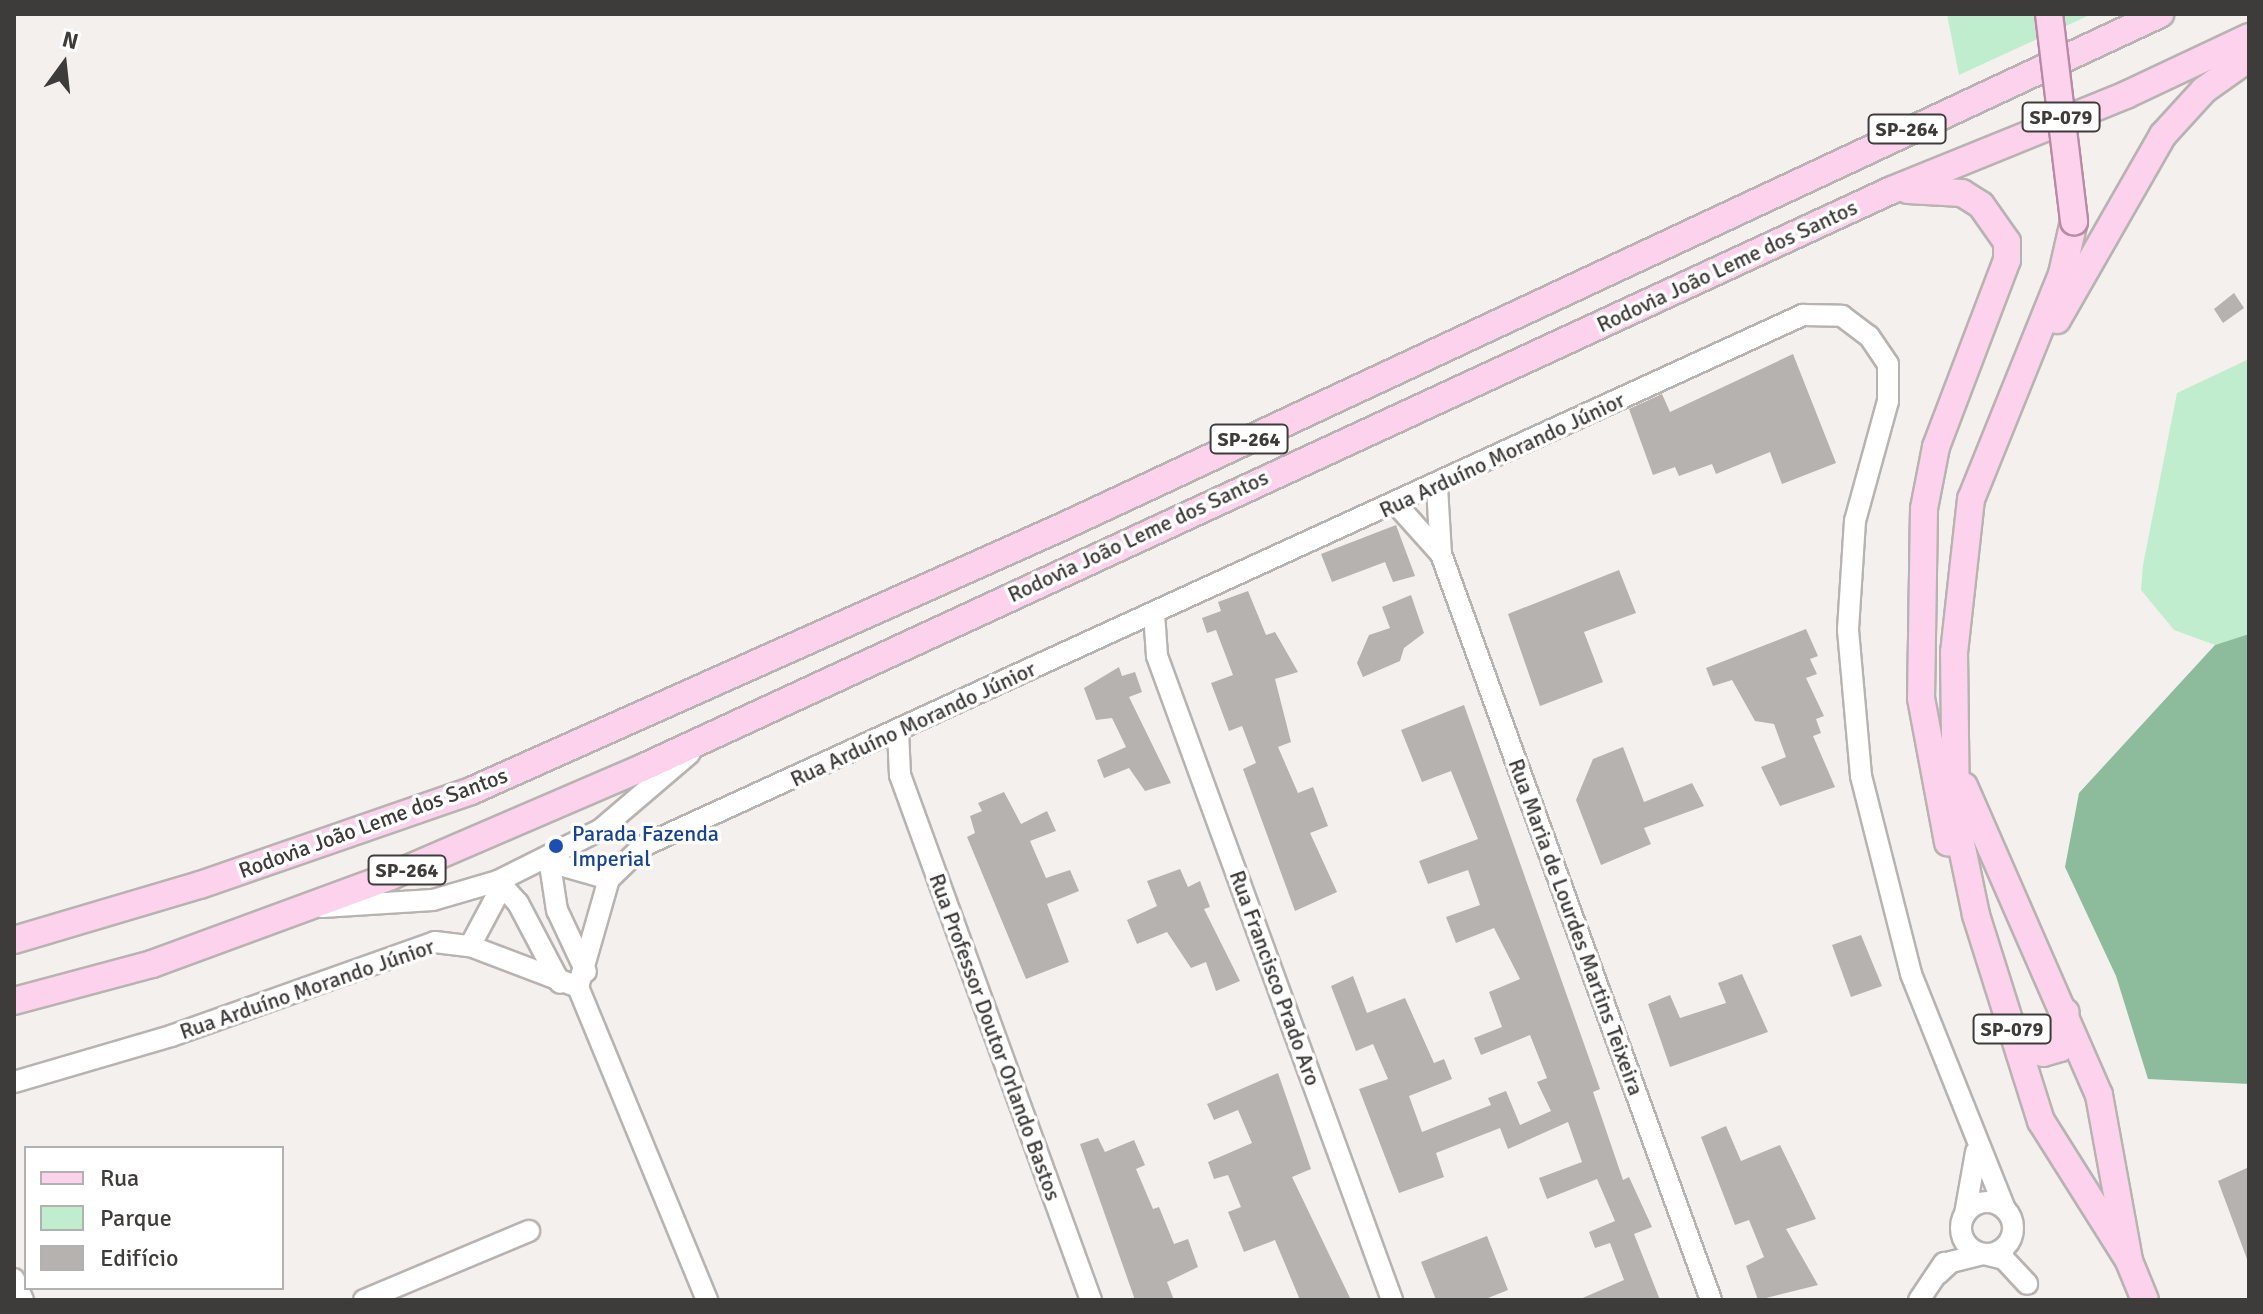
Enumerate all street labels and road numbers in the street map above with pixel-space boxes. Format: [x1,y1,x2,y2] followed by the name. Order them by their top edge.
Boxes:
[2021,101,2101,133] road number: SP-079
[1867,113,1947,145] road number: SP-264
[1593,194,1861,338] street label: Rodovia João Leme dos Santos
[1375,386,1629,524] street label: Rua Arduíno Morando Júnior
[1209,423,1289,455] road number: SP-264
[1004,464,1272,608] street label: Rodovia João Leme dos Santos
[786,655,1040,793] street label: Rua Arduíno Morando Júnior
[1503,755,1649,1099] street label: Rua Maria de Lourdes Martins Teixeira
[235,762,511,884] street label: Rodovia João Leme dos Santos
[367,854,447,886] road number: SP-264
[1224,867,1326,1089] street label: Rua Francisco Prado Aro
[923,870,1067,1204] street label: Rua Professor Doutor Orlando Bastos
[176,933,438,1045] street label: Rua Arduíno Morando Júnior
[1972,1013,2052,1045] road number: SP-079

